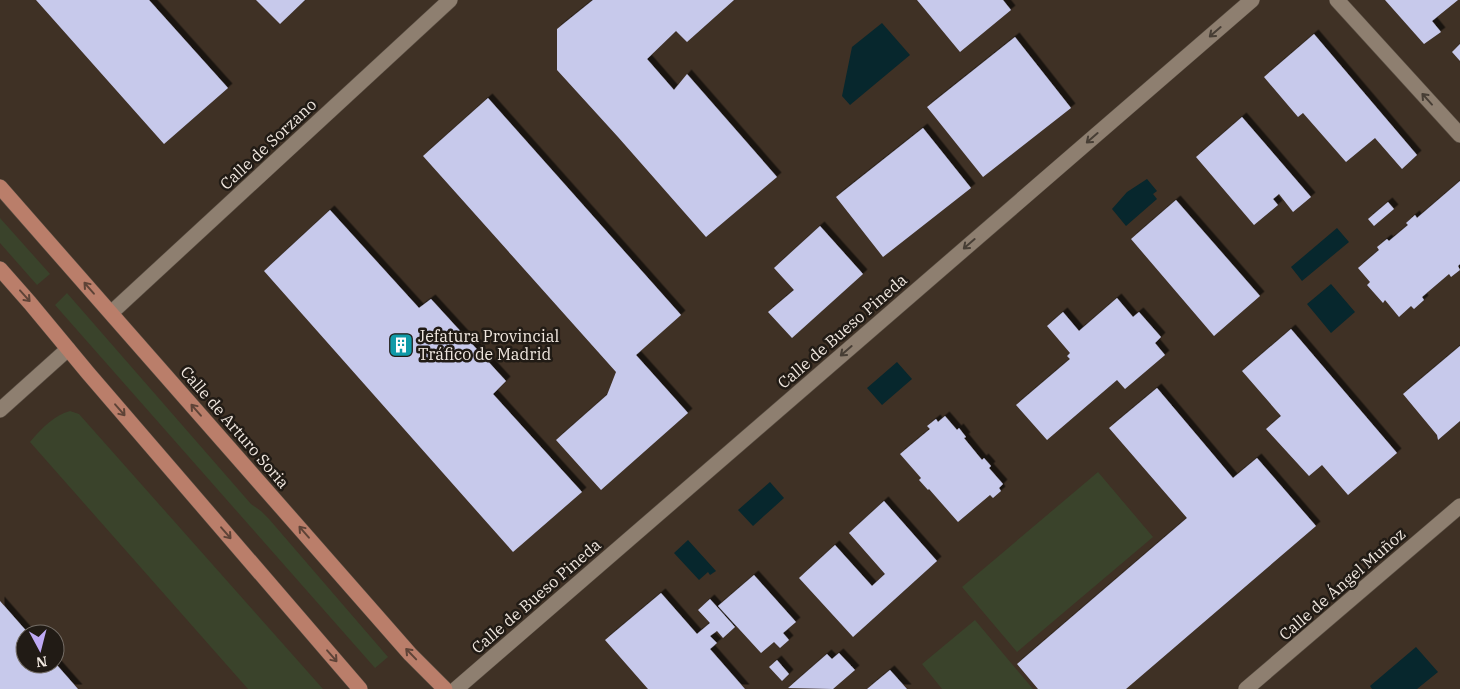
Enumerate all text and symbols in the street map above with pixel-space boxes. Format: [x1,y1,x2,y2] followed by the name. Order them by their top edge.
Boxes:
[1208,26,1221,38] one-way arrow
[1421,93,1433,106] one-way arrow
[216,94,320,194] street label: Calle de Sorzano
[1085,132,1098,144] one-way arrow
[963,239,976,250] one-way arrow
[773,269,911,393] street label: Calle de Bueso Pineda
[84,282,95,295] one-way arrow
[19,290,30,303] one-way arrow
[418,326,559,364] place label: Jefatura Provincial Tráfico de Madrid
[388,332,414,358] building icon: Jefatura Provincial Tráfico de Madrid
[840,345,853,356] one-way arrow
[176,362,294,493] street label: Calle de Arturo Soria
[114,404,125,417] one-way arrow
[191,404,202,417] one-way arrow
[1274,523,1409,644] street label: Calle de Ángel Muñoz
[298,526,309,539] one-way arrow
[220,527,231,540] one-way arrow
[467,534,605,658] street label: Calle de Bueso Pineda
[15,624,65,674] north arrow
[405,648,417,661] one-way arrow
[326,650,337,663] one-way arrow
[35,652,48,672] text: N

